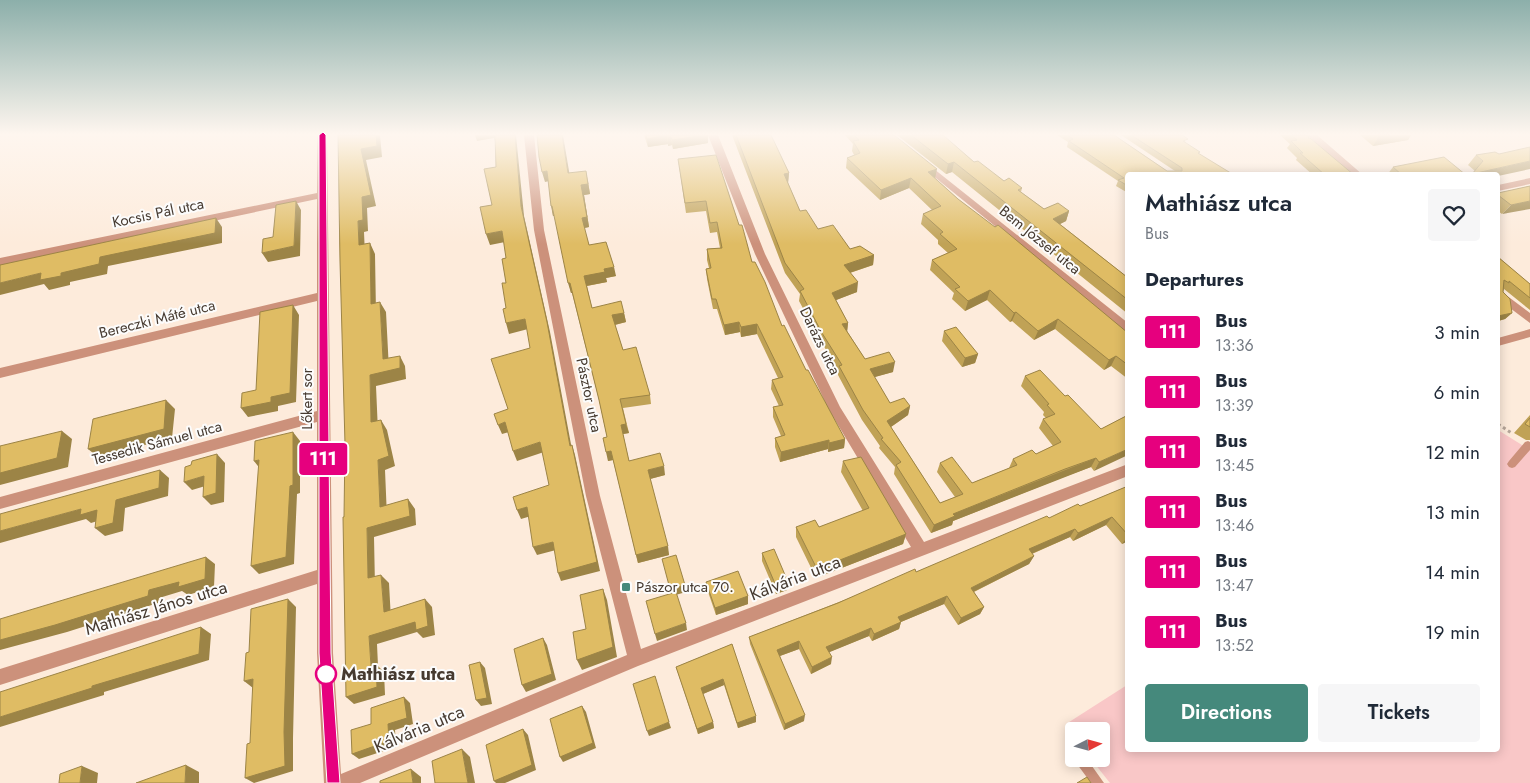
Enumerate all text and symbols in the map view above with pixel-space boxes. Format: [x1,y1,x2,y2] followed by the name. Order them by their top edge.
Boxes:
[1145,185,1292,220] text: Mathiász utca
[1428,189,1480,241] button: heart
[110,193,206,233] street label: Kocsis Pál utca
[995,200,1085,280] street label: Bem József utca
[1145,222,1169,245] text: Bus
[1145,266,1244,293] text: Departures
[97,294,217,344] street label: Bereczki Máté utca
[794,303,846,379] street label: Darázs utca
[1215,307,1247,334] text: Bus
[1159,319,1186,345] text: 111
[1434,319,1480,346] text: 3 min
[1215,334,1254,357] text: 13:36
[570,356,608,434] street label: Pásztor utca
[296,367,318,430] street label: Lőkert sor
[1215,367,1247,394] text: Bus
[1159,379,1186,405] text: 111
[1434,379,1480,406] text: 6 min
[1215,394,1254,417] text: 13:39
[90,415,224,471] street label: Tessedik Sámuel utca
[1215,427,1247,454] text: Bus
[1159,439,1186,465] text: 111
[1425,439,1480,466] text: 12 min
[294,443,352,475] line badge: 111
[309,446,337,472] text: 111
[1215,454,1254,477] text: 13:45
[1215,487,1247,514] text: Bus
[1159,499,1186,525] text: 111
[1426,499,1480,526] text: 13 min
[1215,514,1254,537] text: 13:46
[1215,547,1247,574] text: Bus
[746,549,844,607] street label: Kálvária utca
[1159,559,1186,585] text: 111
[1425,559,1480,586] text: 14 min
[82,574,230,642] street label: Mathiász János utca
[1215,574,1253,597] text: 13:47
[636,576,734,598] place label: Pászor utca 70.
[620,581,632,593] marker: Pászor utca 70.
[1215,607,1247,634] text: Bus
[1159,619,1186,645] text: 111
[1425,619,1480,646] text: 19 min
[1215,634,1254,657] text: 13:52
[341,661,455,687] place label: Mathiász utca
[315,663,337,685] marker: Mathiász utca
[1145,684,1308,742] button: Directions
[1318,684,1480,742] button: Tickets
[370,698,468,760] street label: Kálvária utca
[1065,722,1110,768] north arrow
[1065,722,1110,767] map controls

